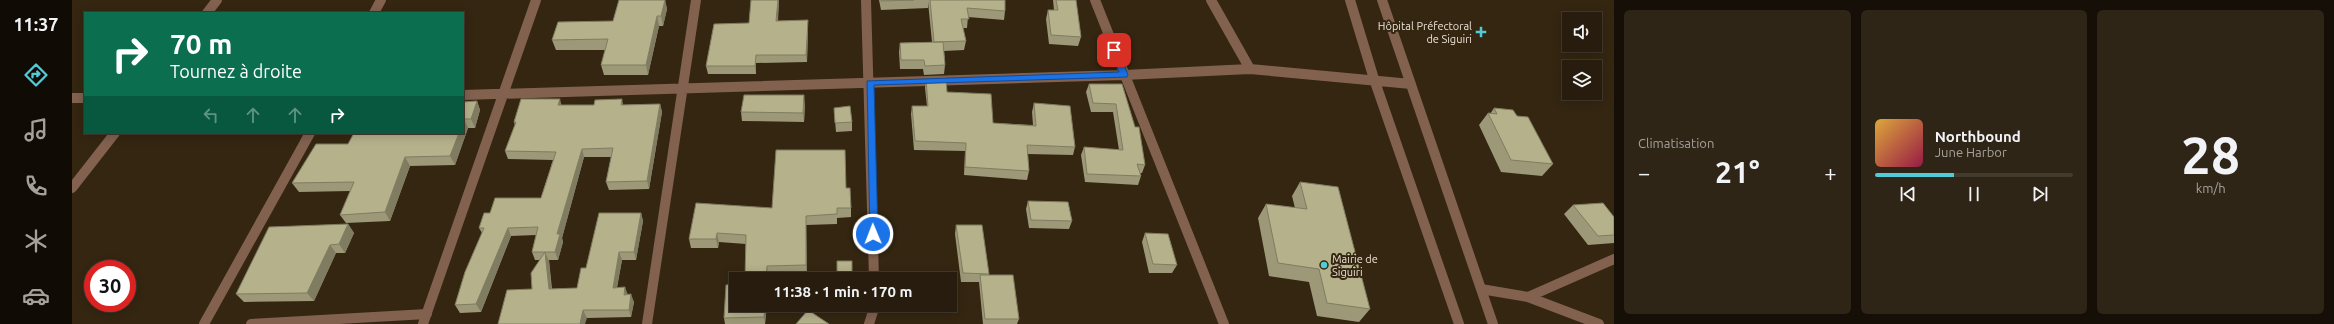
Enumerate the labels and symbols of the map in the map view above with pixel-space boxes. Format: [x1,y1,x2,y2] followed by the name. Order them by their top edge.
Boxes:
[1378,20,1472,45] place label: Hôpital Préfectoral de Siguiri
[1475,26,1487,38] marker: Hôpital Préfectoral de Siguiri
[1097,33,1131,67] pin
[852,213,894,255] position arrow
[1332,253,1378,278] place label: Mairie de Siguiri
[84,260,136,312] speed limit sign: 30
[1319,260,1329,270] marker: Mairie de Siguiri

